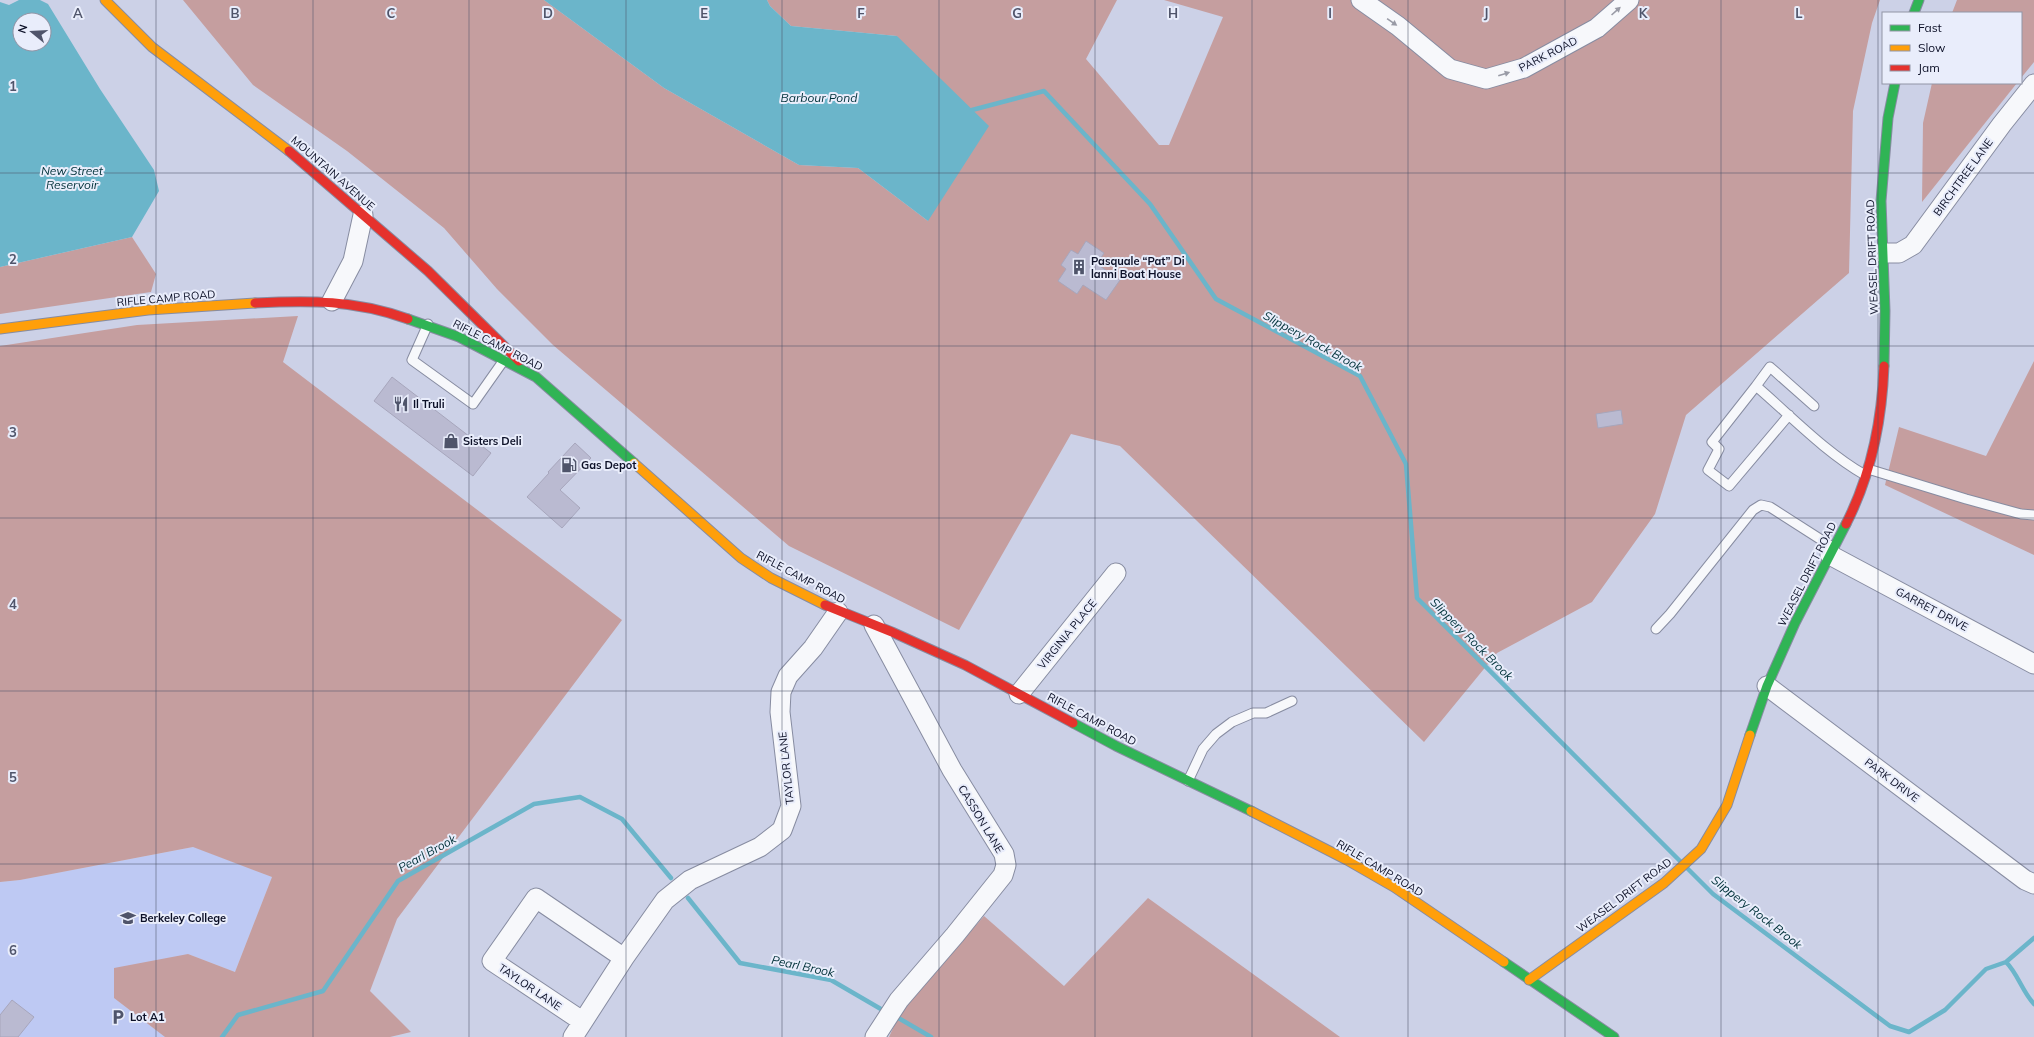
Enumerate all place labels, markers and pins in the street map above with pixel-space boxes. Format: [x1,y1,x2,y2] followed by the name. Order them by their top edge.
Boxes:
[1091,254,1185,281] place label: Pasquale “Pat” Di lanni Boat House
[1070,258,1088,276] building icon: Pasquale “Pat” Di lanni Boat House
[392,395,410,413] restaurant icon: Il Truli
[413,397,445,411] place label: Il Truli
[442,432,460,450] shop icon: Sisters Deli
[463,434,522,448] place label: Sisters Deli
[560,456,578,474] fuel station icon: Gas Depot
[581,458,636,472] place label: Gas Depot
[119,909,137,927] school or university icon: Berkeley College
[140,911,226,925] place label: Berkeley College
[109,1008,127,1026] parking icon: Lot A1
[130,1010,165,1024] place label: Lot A1

